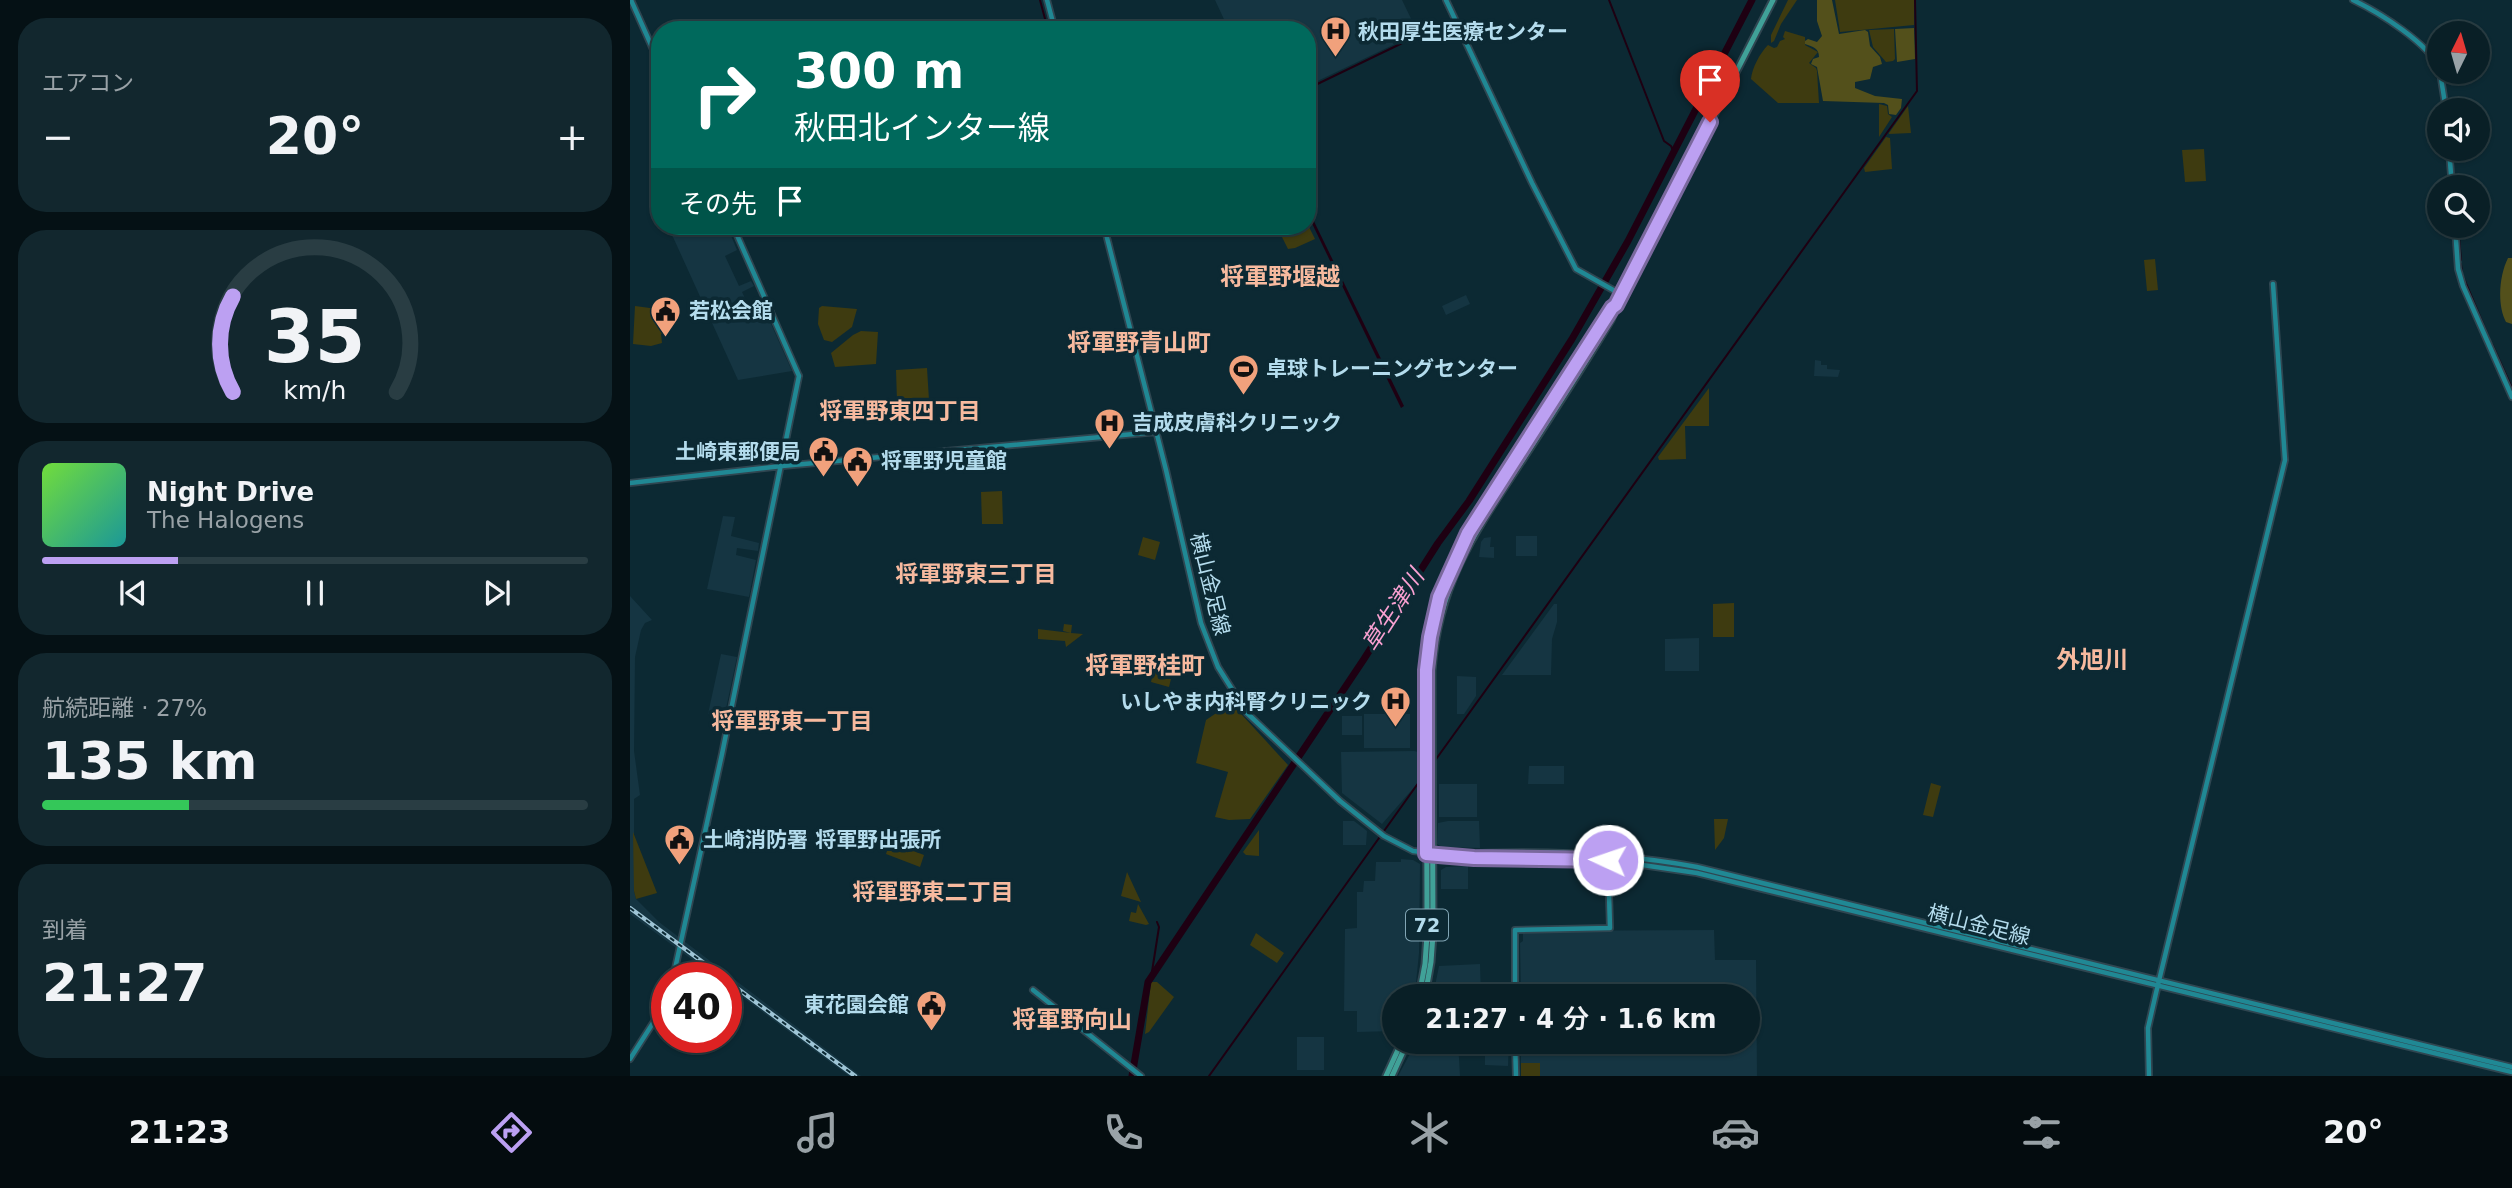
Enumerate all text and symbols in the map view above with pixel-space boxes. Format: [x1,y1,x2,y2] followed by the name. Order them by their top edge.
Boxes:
[1318,15,1352,59] hospital icon: 秋田厚生医療センター
[1358,20,1568,44] place label: 秋田厚生医療センター
[2427,21,2490,84] north arrow
[2427,21,2490,238] map controls
[794,43,964,100] text: 300 m
[679,49,770,140] icon: right
[1680,50,1740,122] pin
[1691,61,1729,99] icon: arrive
[42,70,134,96] text: エアコン
[2427,98,2490,161] button: sound
[266,106,364,166] text: 20°
[794,109,1050,147] text: 秋田北インター線
[42,115,74,159] text: −
[556,115,588,159] text: +
[2427,175,2490,238] button: search
[771,182,809,220] icon: arrive
[679,189,757,219] text: その先
[1220,263,1340,291] district label: 将軍野堰越
[649,294,683,338] public building icon: 若松会館
[264,295,366,380] text: 35
[689,299,773,323] place label: 若松会館
[1067,329,1211,357] district label: 将軍野青山町
[1226,352,1260,396] sports icon: 卓球トレーニングセンター
[1266,357,1518,381] place label: 卓球トレーニングセンター
[283,376,347,405] text: km/h
[820,398,981,424] district label: 将軍野東四丁目
[1092,406,1126,450] hospital icon: 吉成皮膚科クリニック
[1132,411,1342,435] place label: 吉成皮膚科クリニック
[807,435,841,479] public building icon: 土崎東郵便局
[675,440,801,464] place label: 土崎東郵便局
[841,444,875,488] public building icon: 将軍野児童館
[881,449,1007,473] place label: 将軍野児童館
[147,477,314,507] text: Night Drive
[147,507,304,533] text: The Halogens
[1186,530,1234,638] street label: 横山金足線
[896,561,1057,587] district label: 将軍野東三丁目
[1357,562,1431,656] water label: 草生津川
[114,574,152,612] icon: previous
[296,574,334,612] icon: pause
[478,574,516,612] icon: next
[2056,646,2128,674] district label: 外旭川
[1085,652,1205,680] district label: 将軍野桂町
[1378,685,1412,729] hospital icon: いしやま内科腎クリニック
[1120,690,1372,714] place label: いしやま内科腎クリニック
[42,695,207,721] text: 航続距離 · 27%
[712,708,873,734] district label: 将軍野東一丁目
[42,731,257,791] text: 135 km
[663,823,697,867] public building icon: 土崎消防署 将軍野出張所
[1571,823,1645,897] position arrow
[703,828,941,852] place label: 土崎消防署 将軍野出張所
[853,879,1014,905] district label: 将軍野東二丁目
[1925,901,2033,949] street label: 横山金足線
[1406,909,1448,940] road number: 72
[42,917,88,943] text: 到着
[42,953,208,1013] text: 21:27
[651,962,742,1053] speed limit sign: 40
[915,988,949,1032] public building icon: 東花園会館
[804,993,909,1017] place label: 東花園会館
[1425,1004,1717,1034] text: 21:27 · 4 分 · 1.6 km
[1012,1006,1132,1034] district label: 将軍野向山
[487,1108,536,1157] icon: directions
[793,1108,842,1157] icon: music
[1099,1108,1148,1157] icon: phone
[1405,1108,1454,1157] icon: climate
[1711,1108,1760,1157] icon: car
[2017,1108,2066,1157] icon: filters
[128,1113,230,1151] text: 21:23
[2323,1113,2383,1151] text: 20°

